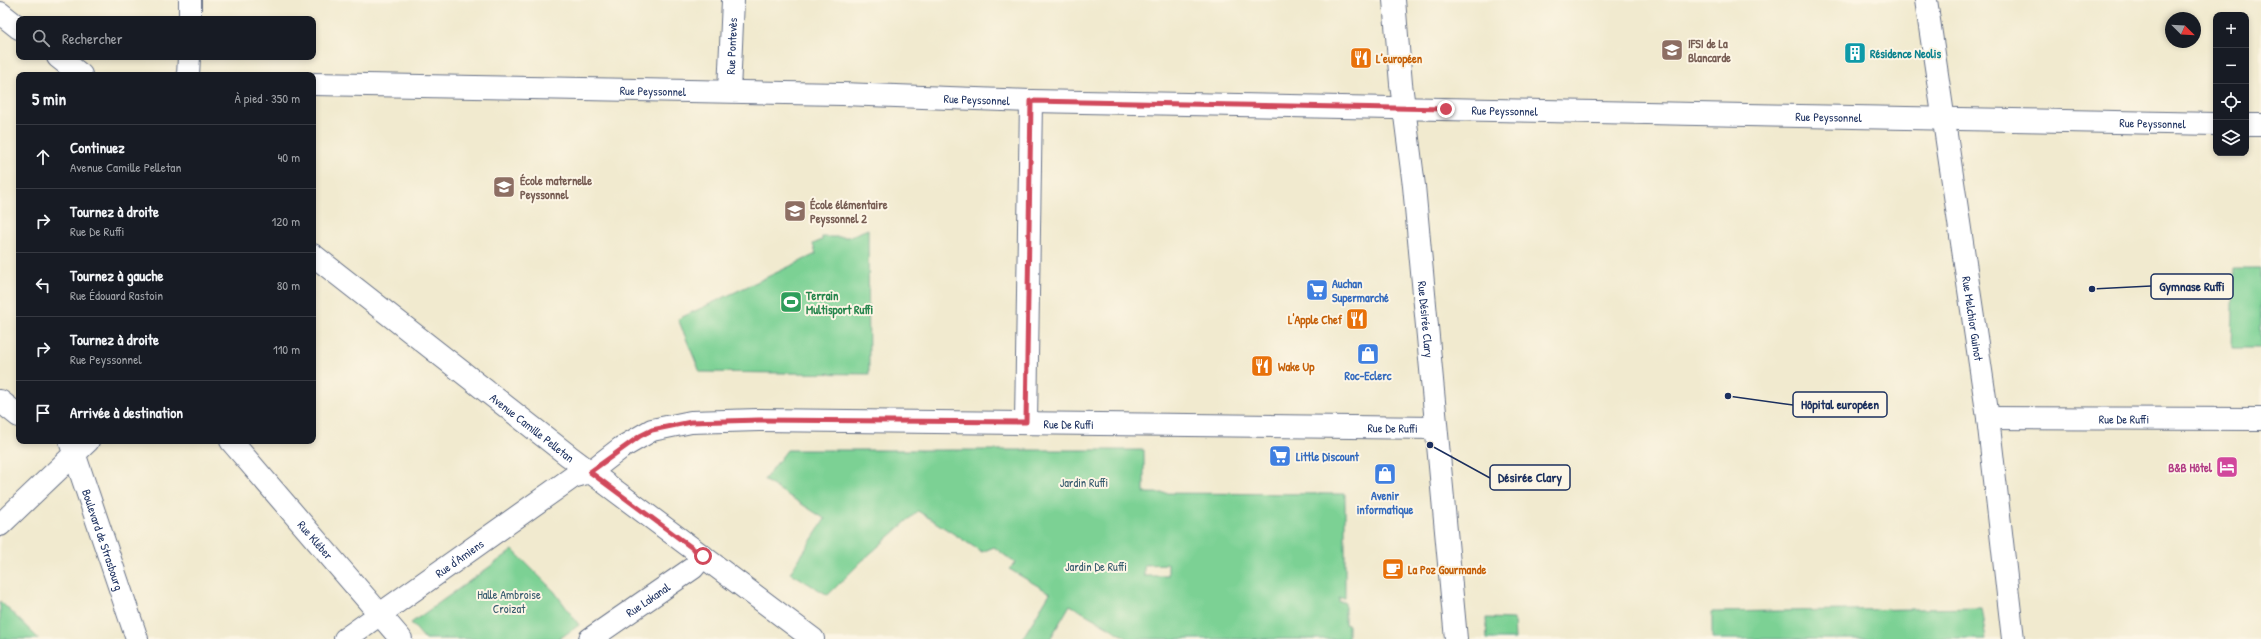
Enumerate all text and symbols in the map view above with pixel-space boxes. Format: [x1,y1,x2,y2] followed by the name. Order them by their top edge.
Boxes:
[2165,12,2201,48] north arrow
[2213,12,2249,156] map controls
[2213,12,2249,48] button: +
[16,16,316,60] search box
[721,17,741,75] street label: Rue Pontevès
[30,27,52,49] icon: search
[62,28,123,49] text: Rechercher
[1688,35,1731,66] place label: IFSI de La Blancarde
[1659,37,1685,63] school or university icon: IFSI de La Blancarde
[1842,40,1868,66] building icon: Résidence Neolis
[1348,45,1374,71] restaurant icon: L’européen
[1870,45,1941,62] place label: Résidence Neolis
[2213,48,2249,84] button: −
[1376,50,1423,68] place label: L’européen
[620,81,687,100] street label: Rue Peyssonnel
[2213,84,2249,120] button: locate
[32,87,66,110] text: 5 min
[234,89,300,107] text: À pied · 350 m
[943,89,1011,109] street label: Rue Peyssonnel
[1437,100,1455,118] route end
[1471,101,1539,119] street label: Rue Peyssonnel
[1795,107,1863,126] street label: Rue Peyssonnel
[2119,114,2187,132] street label: Rue Peyssonnel
[2213,120,2249,156] button: layers
[70,137,125,158] text: Continuez
[32,146,54,168] icon: ahead
[277,148,300,166] text: 40 m
[70,158,181,176] text: Avenue Camille Pelletan
[520,172,592,204] place label: École maternelle Peyssonnel
[491,174,517,200] school or university icon: École maternelle Peyssonnel
[810,196,888,228] place label: École élémentaire Peyssonnel 2
[782,198,808,224] school or university icon: École élémentaire Peyssonnel 2
[70,201,159,222] text: Tournez à droite
[32,210,54,232] icon: right
[272,212,300,230] text: 120 m
[70,222,124,240] text: Rue De Ruffi
[70,265,163,286] text: Tournez à gauche
[32,274,54,296] icon: left
[2151,274,2233,299] callout: Gymnase Ruffi
[1332,275,1389,307] place label: Auchan Supermarché
[1959,275,1988,363] street label: Rue Melchior Guinot
[277,276,300,294] text: 80 m
[1304,277,1330,303] supermarket icon: Auchan Supermarché
[2159,277,2225,296] text: Gymnase Ruffi
[1414,280,1438,358] street label: Rue Désirée Clary
[70,286,163,304] text: Rue Édouard Rastoin
[805,287,874,319] place label: Terrain Multisport Ruffi
[778,289,804,315] sports icon: Terrain Multisport Ruffi
[1344,306,1370,332] restaurant icon: L'Apple Chef
[1288,311,1343,329] place label: L'Apple Chef
[70,329,159,350] text: Tournez à droite
[32,338,54,360] icon: right
[273,340,300,358] text: 110 m
[1355,341,1381,367] shop icon: Roc-Eclerc
[70,350,142,368] text: Rue Peyssonnel
[1249,353,1275,379] restaurant icon: Wake Up
[1278,358,1315,376] place label: Wake Up
[1345,367,1392,384] place label: Roc-Eclerc
[487,389,578,466] street label: Avenue Camille Pelletan
[1793,392,1887,417] callout: Hôpital européen
[1801,395,1879,414] text: Hôpital européen
[32,402,54,424] icon: arrive
[70,402,183,423] text: Arrivée à destination
[2099,410,2149,427] street label: Rue De Ruffi
[1043,415,1094,432] street label: Rue De Ruffi
[1367,419,1418,436] street label: Rue De Ruffi
[1267,443,1293,469] supermarket icon: Little Discount
[1296,448,1360,465] place label: Little Discount
[2214,454,2240,480] hotel icon: B&B Hôtel
[2168,459,2213,476] place label: B&B Hôtel
[1372,461,1398,487] shop icon: Avenir informatique
[1490,465,1570,490] callout: Désirée Clary
[1498,468,1562,487] text: Désirée Clary
[1060,474,1108,491] park label: Jardin Ruffi
[78,487,128,592] street label: Boulevard de Strasbourg
[1357,487,1414,519] place label: Avenir informatique
[294,516,338,563] street label: Rue Kléber
[431,535,487,581] street label: Rue d'Amiens
[694,547,712,565] route start
[1380,556,1406,582] cafe icon: La Poz Gourmande
[1065,558,1127,575] park label: Jardin De Ruffi
[1408,561,1486,578] place label: La Poz Gourmande
[622,578,674,620] street label: Rue Lakanal
[477,586,541,617] park label: Halle Ambroise Croizat

